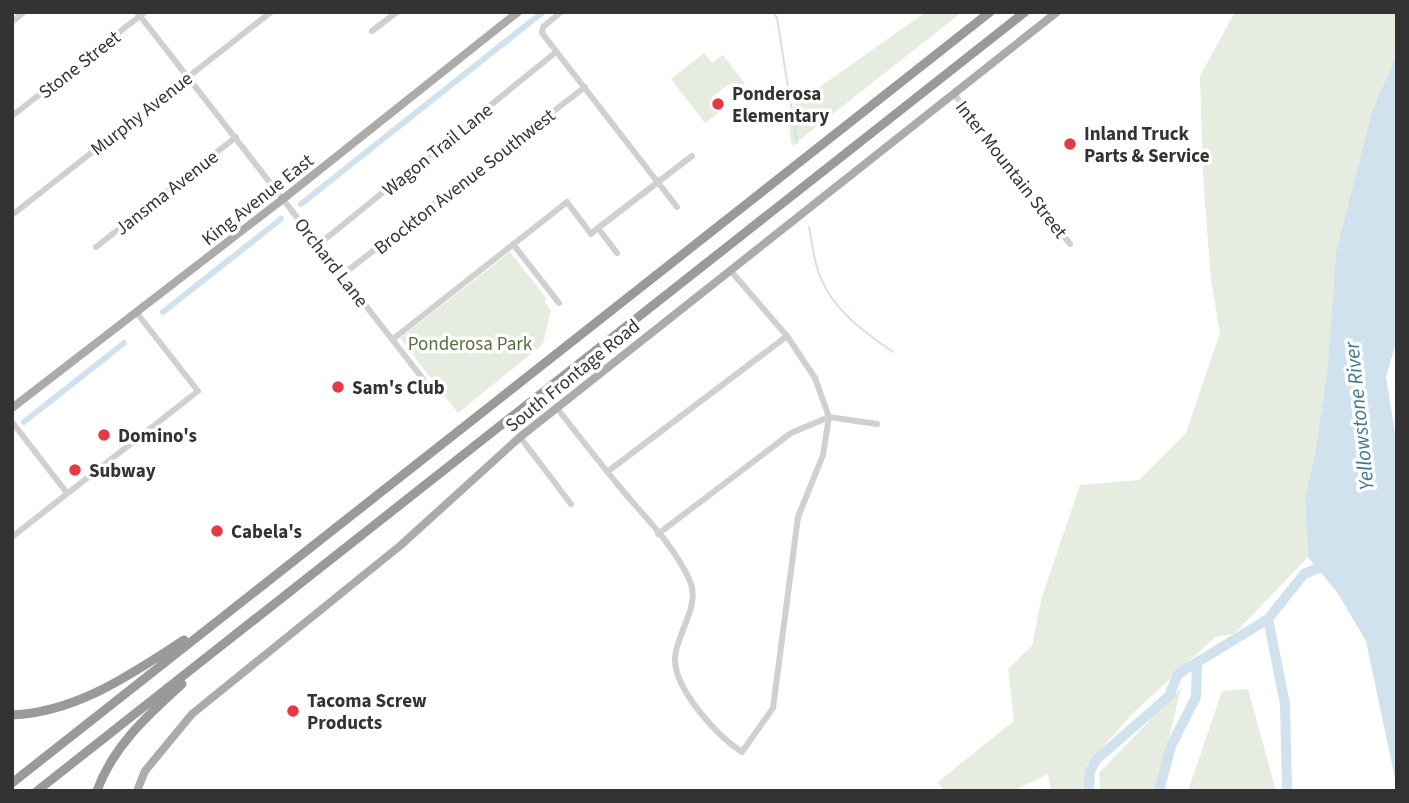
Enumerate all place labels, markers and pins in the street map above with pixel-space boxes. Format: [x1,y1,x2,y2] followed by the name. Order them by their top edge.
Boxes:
[732,81,829,130] place label: Ponderosa Elementary
[710,96,726,112] marker: Ponderosa Elementary
[1084,121,1210,170] place label: Inland Truck Parts & Service
[1062,136,1078,152] marker: Inland Truck Parts & Service
[352,375,445,402] place label: Sam's Club
[330,379,346,395] marker: Sam's Club
[118,423,197,450] place label: Domino's
[96,427,112,443] marker: Domino's
[89,458,156,485] place label: Subway
[67,462,83,478] marker: Subway
[231,519,302,546] place label: Cabela's
[209,523,225,539] marker: Cabela's
[307,688,427,737] place label: Tacoma Screw Products
[285,703,301,719] marker: Tacoma Screw Products

